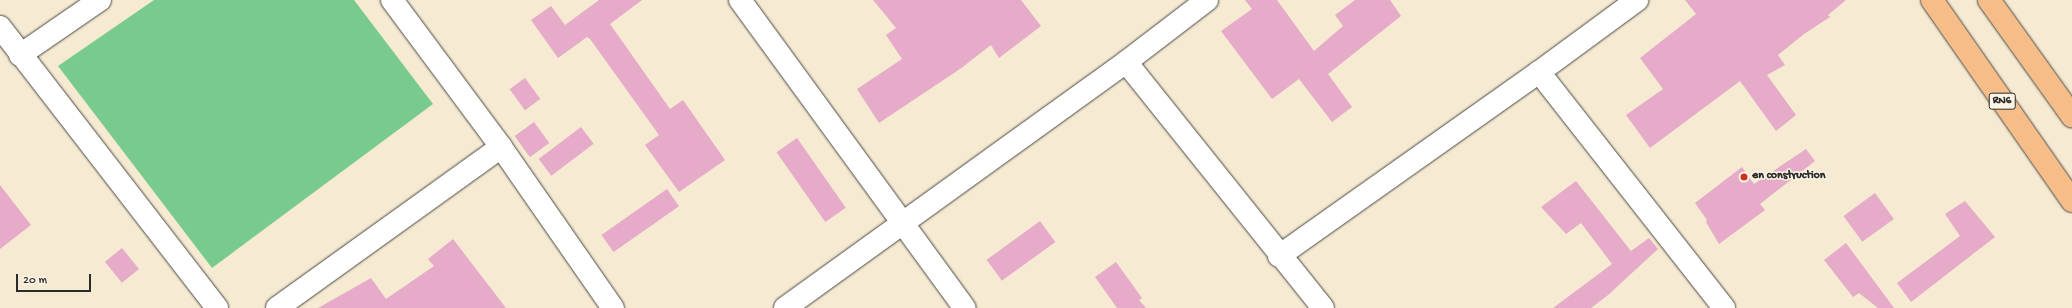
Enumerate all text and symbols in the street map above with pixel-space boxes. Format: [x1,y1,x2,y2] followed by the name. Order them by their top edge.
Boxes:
[1988,92,2016,110] road number: RN6
[1752,170,1825,184] place label: en construction
[1739,172,1749,182] marker: en construction
[18,266,93,292] scale bar
[23,274,47,288] text: 20 m

